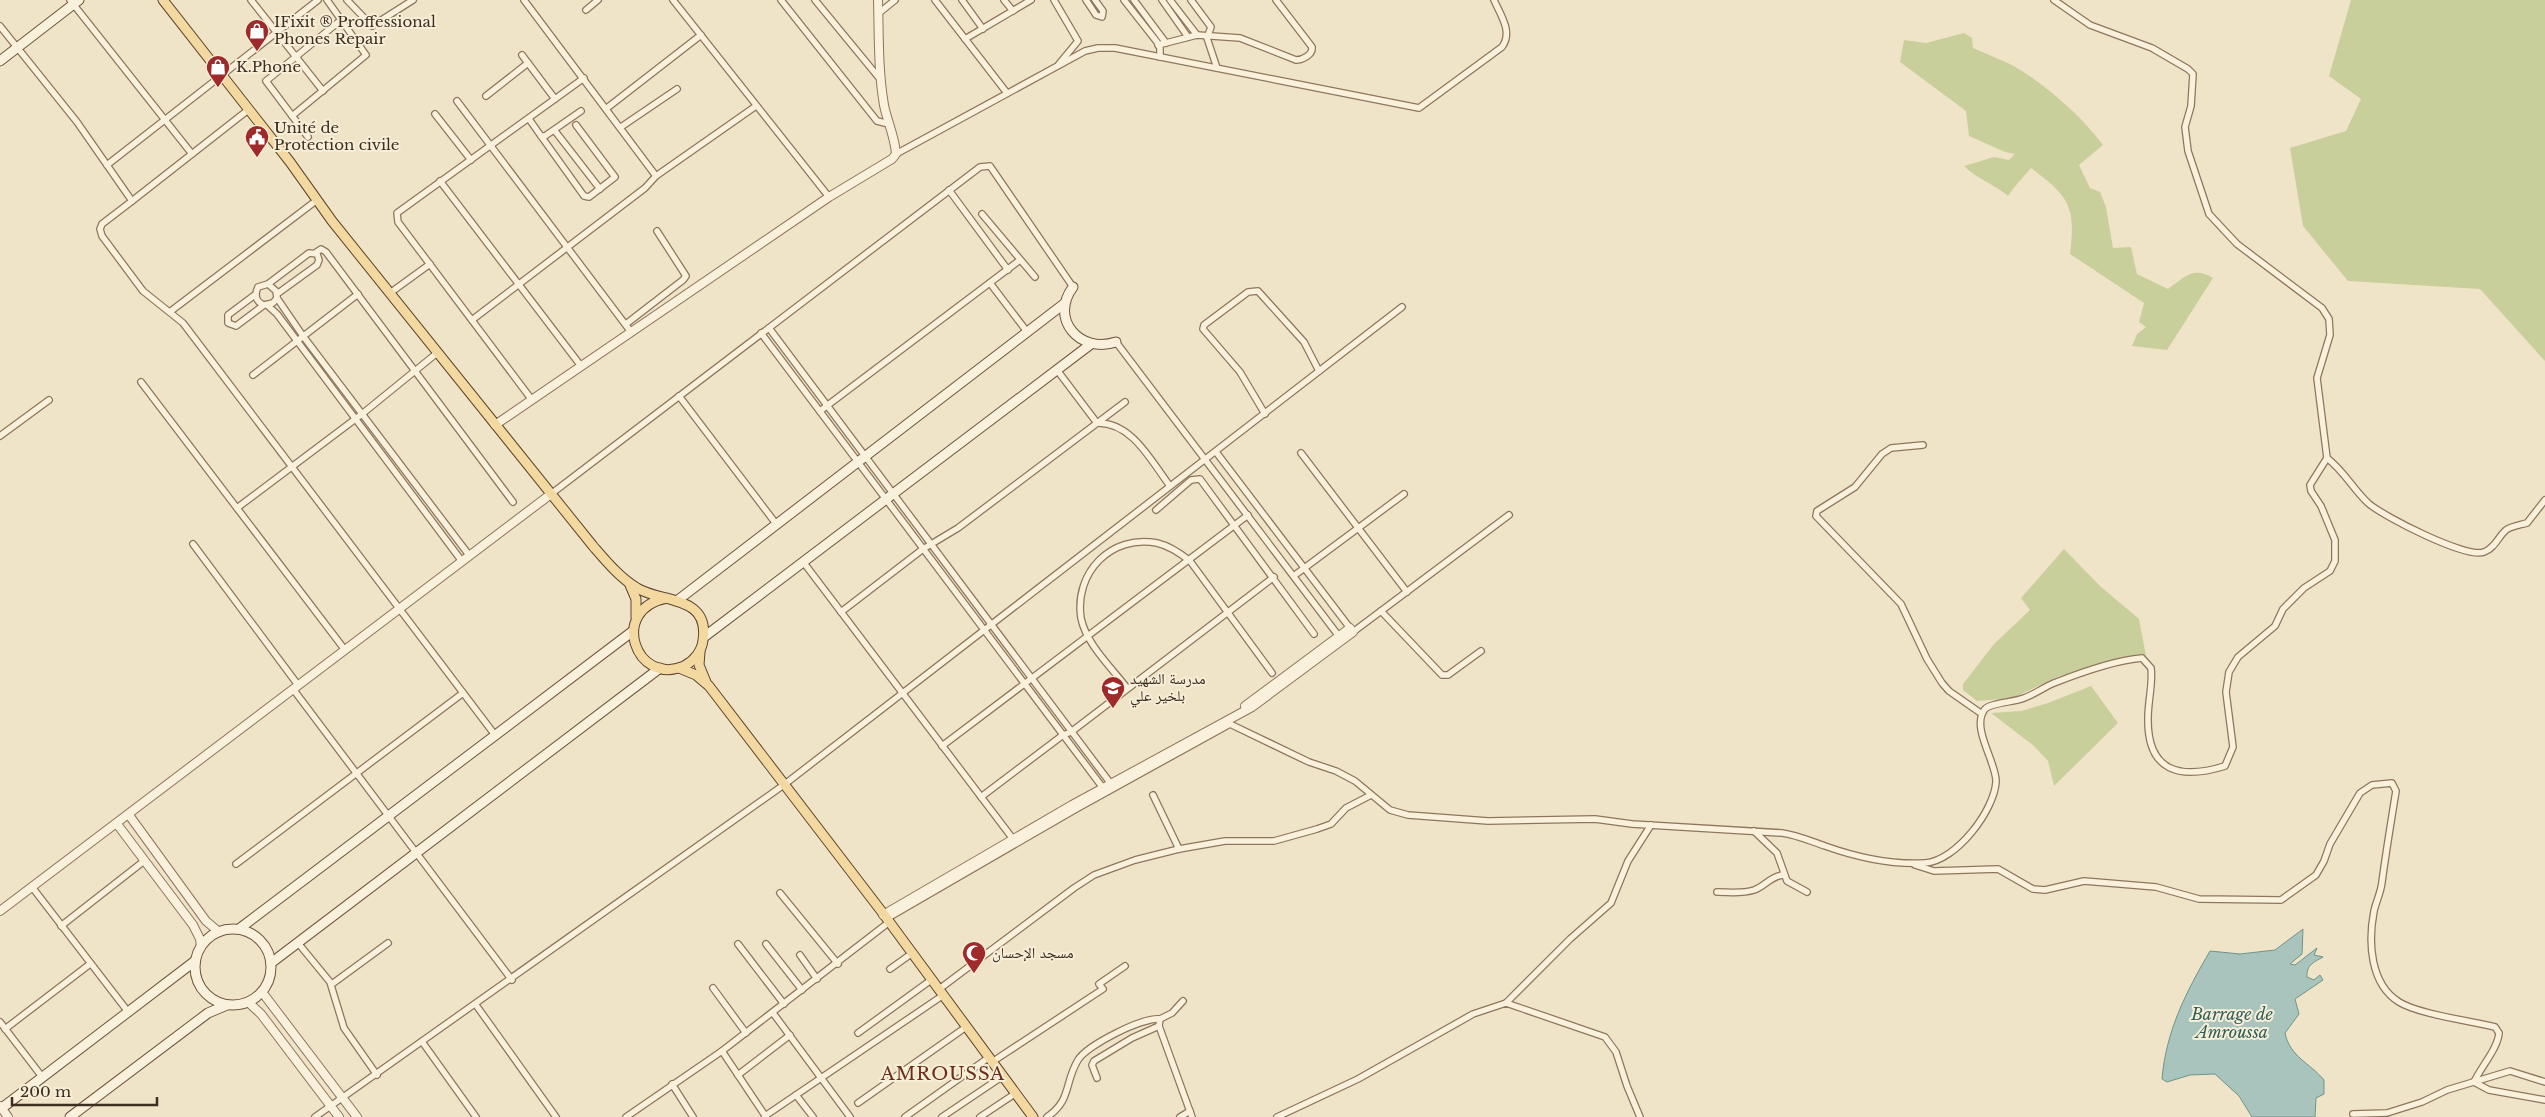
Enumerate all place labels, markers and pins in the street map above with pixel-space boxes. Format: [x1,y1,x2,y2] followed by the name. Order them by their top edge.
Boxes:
[274,12,436,48] place label: IFixit ® Proffessional Phones Repair
[244,18,270,52] shop icon: IFixit ® Proffessional Phones Repair
[205,54,231,88] shop icon: K.Phone
[236,57,301,76] place label: K.Phone
[274,118,399,154] place label: Unité de Protection civile
[244,124,270,158] public building icon: Unité de Protection civile
[1130,669,1206,708] place label: مدرسة الشهيد بلخير علي
[1100,675,1126,709] school or university icon: مدرسة الشهيد بلخير علي
[961,940,987,974] mosque icon: مسجد الإحسان
[992,943,1074,963] place label: مسجد الإحسان

